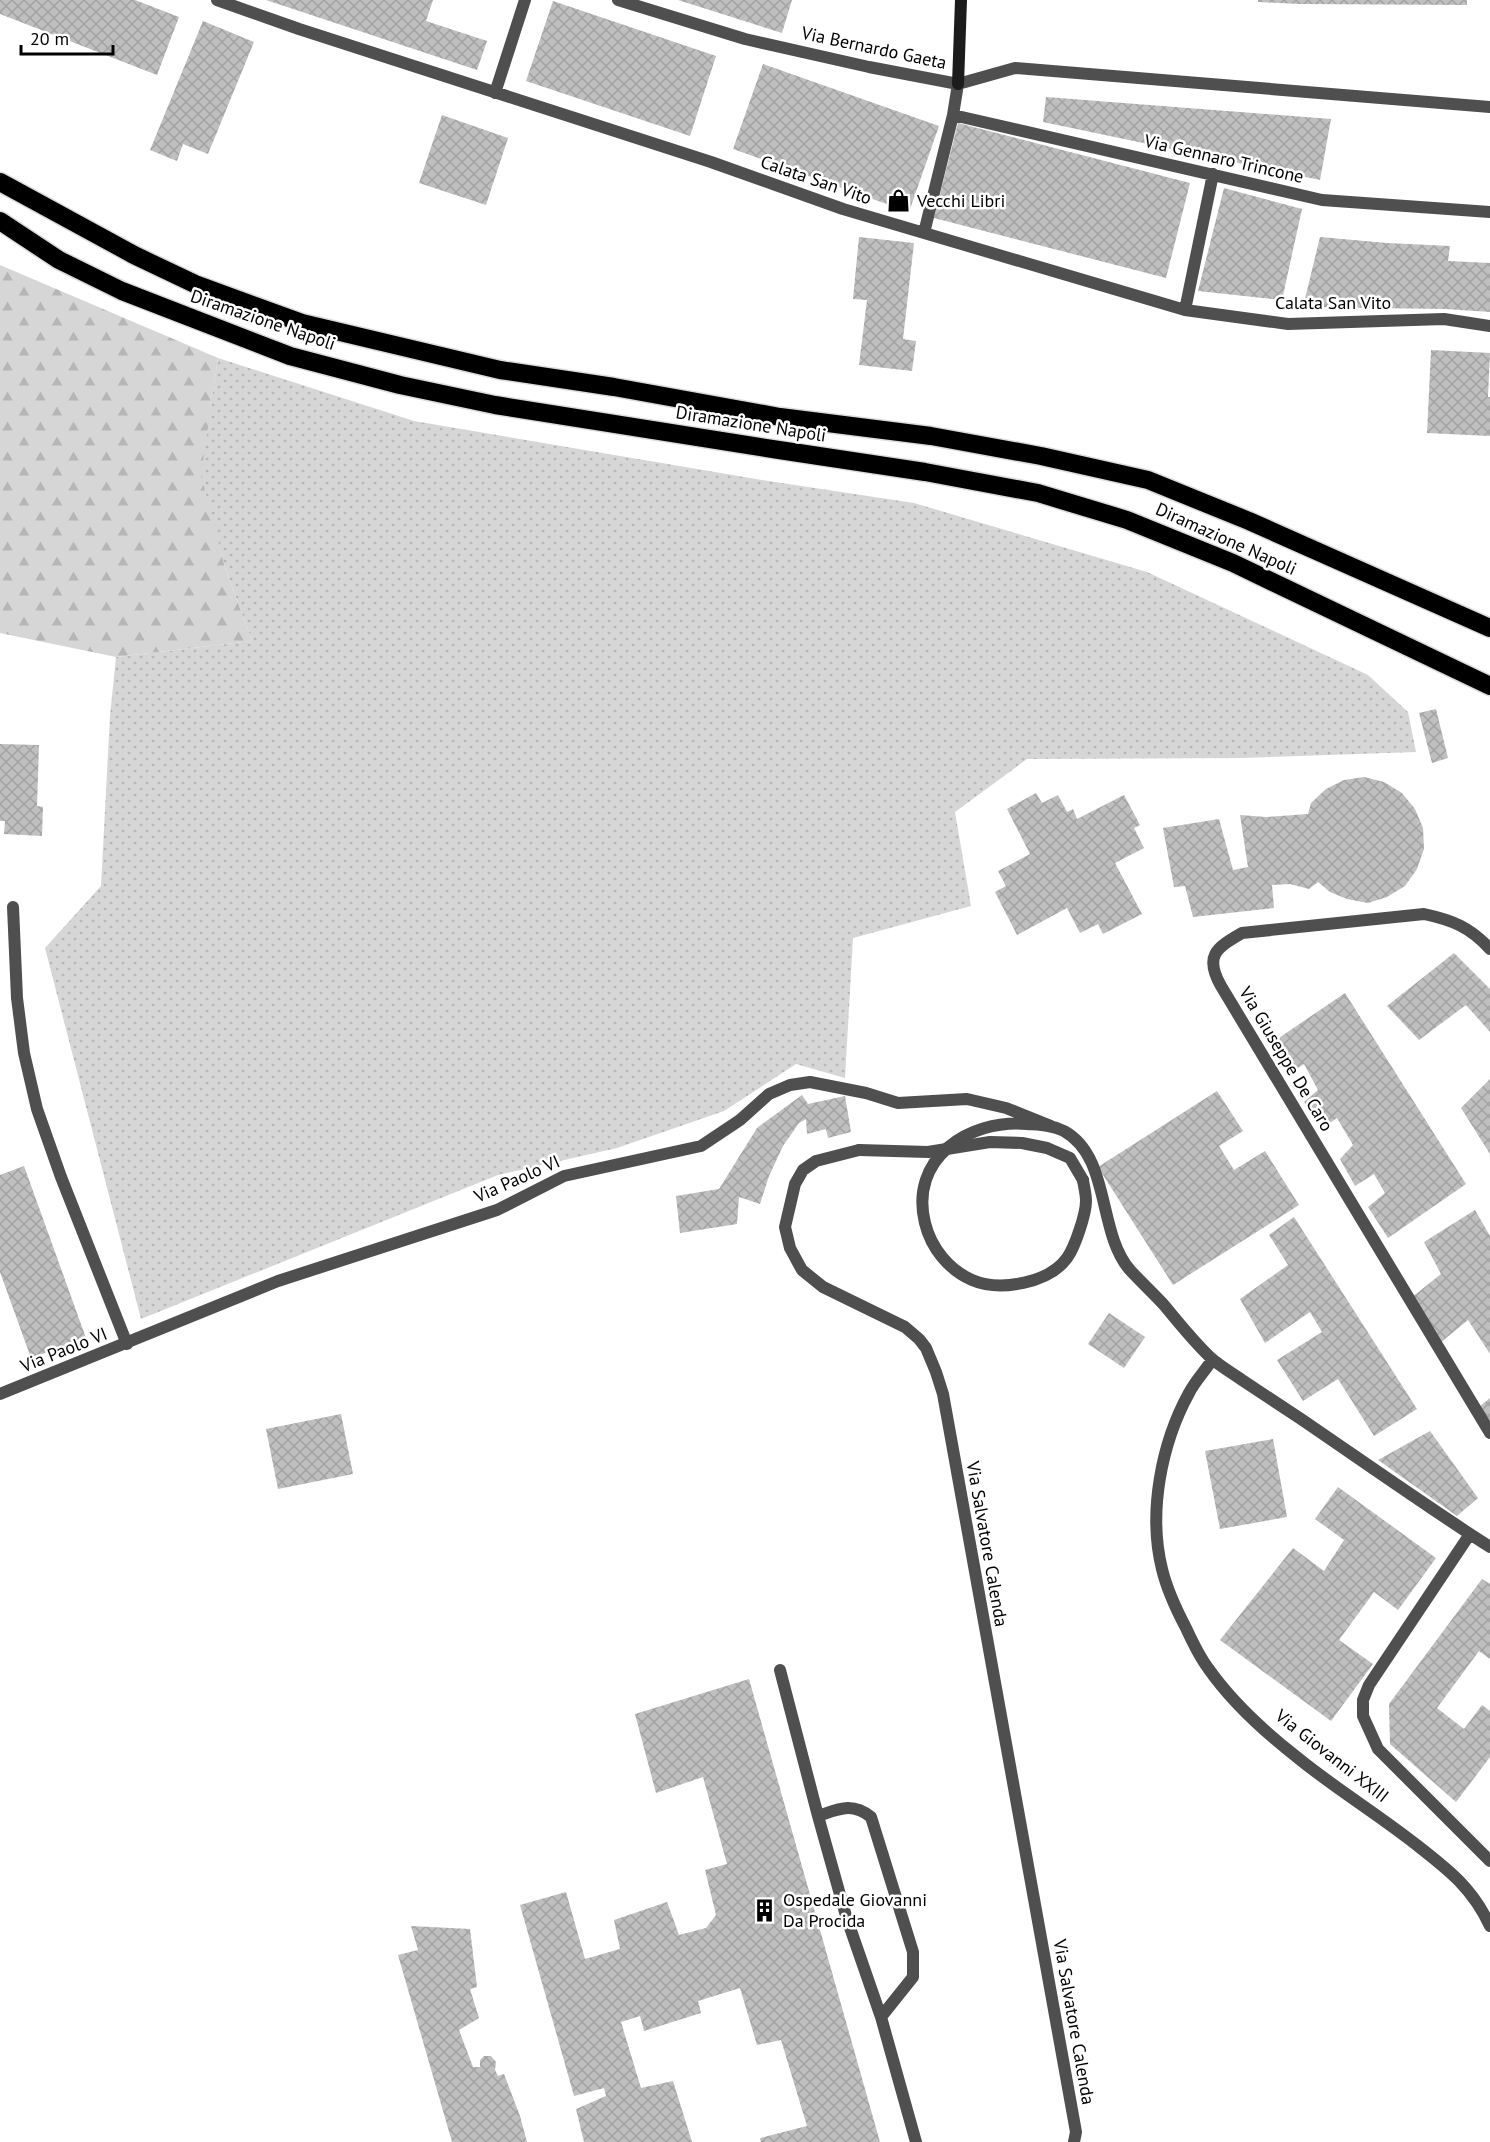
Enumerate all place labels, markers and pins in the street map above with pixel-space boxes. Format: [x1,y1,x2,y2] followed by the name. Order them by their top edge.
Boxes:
[886,188,912,214] shop icon: Vecchi Libri
[916,189,1005,212] place label: Vecchi Libri
[783,1888,927,1932] place label: Ospedale Giovanni Da Procida
[752,1897,778,1923] building icon: Ospedale Giovanni Da Procida

